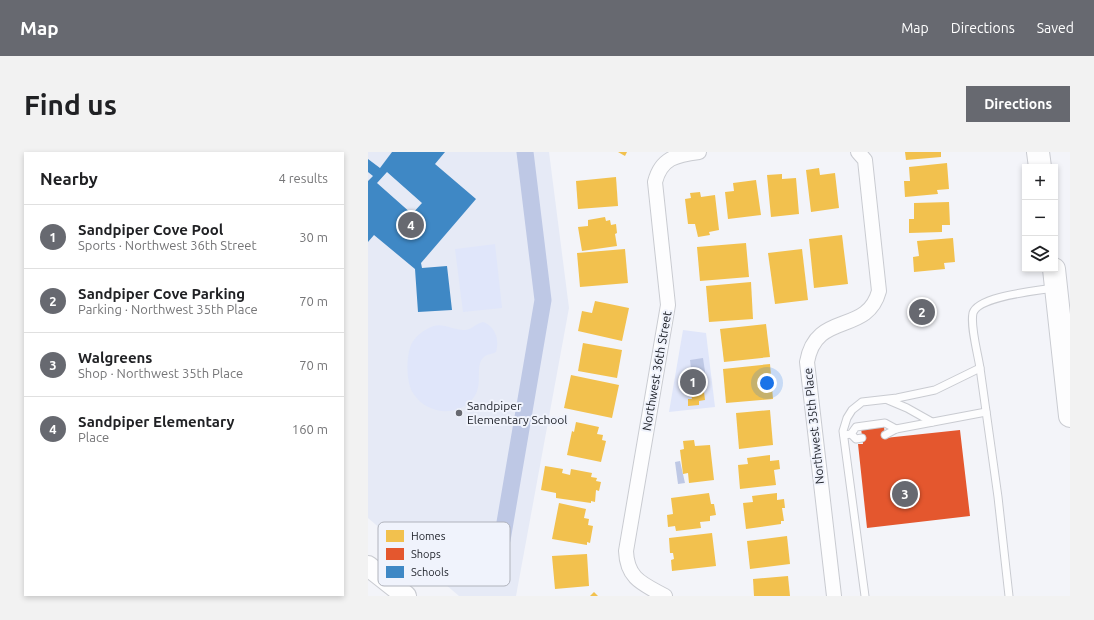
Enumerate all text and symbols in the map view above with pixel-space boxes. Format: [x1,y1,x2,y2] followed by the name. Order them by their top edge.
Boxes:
[20,17,59,39] text: Map
[901,20,929,36] text: Map
[951,20,1015,36] text: Directions
[1037,20,1074,36] text: Saved
[966,86,1070,122] button: Directions
[24,89,117,120] text: Find us
[1022,164,1058,272] map controls
[1022,164,1058,200] button: +
[40,169,98,188] text: Nearby
[278,171,328,185] text: 4 results
[1022,200,1058,236] button: −
[398,210,424,240] pin: 4
[78,221,223,238] text: Sandpiper Cove Pool
[49,230,57,244] text: 1
[299,230,328,244] text: 30 m
[1022,236,1058,272] button: layers
[78,238,257,252] text: Sports · Northwest 36th Street
[78,285,245,302] text: Sandpiper Cove Parking
[49,294,57,308] text: 2
[299,294,328,308] text: 70 m
[909,297,935,327] pin: 2
[78,302,258,316] text: Parking · Northwest 35th Place
[640,310,674,432] street label: Northwest 36th Street
[78,349,152,366] text: Walgreens
[49,358,57,372] text: 3
[299,358,328,372] text: 70 m
[78,366,243,380] text: Shop · Northwest 35th Place
[680,367,706,397] pin: 1
[801,367,826,485] street label: Northwest 35th Place
[757,373,777,393] your location
[467,399,567,426] place label: Sandpiper Elementary School
[454,408,464,418] marker: Sandpiper Elementary School
[78,413,234,430] text: Sandpiper Elementary
[49,422,57,436] text: 4
[292,422,328,436] text: 160 m
[78,430,109,444] text: Place
[892,479,918,509] pin: 3
[378,522,510,586] legend
[411,530,446,542] text: Homes
[411,548,441,560] text: Shops
[411,566,449,578] text: Schools

